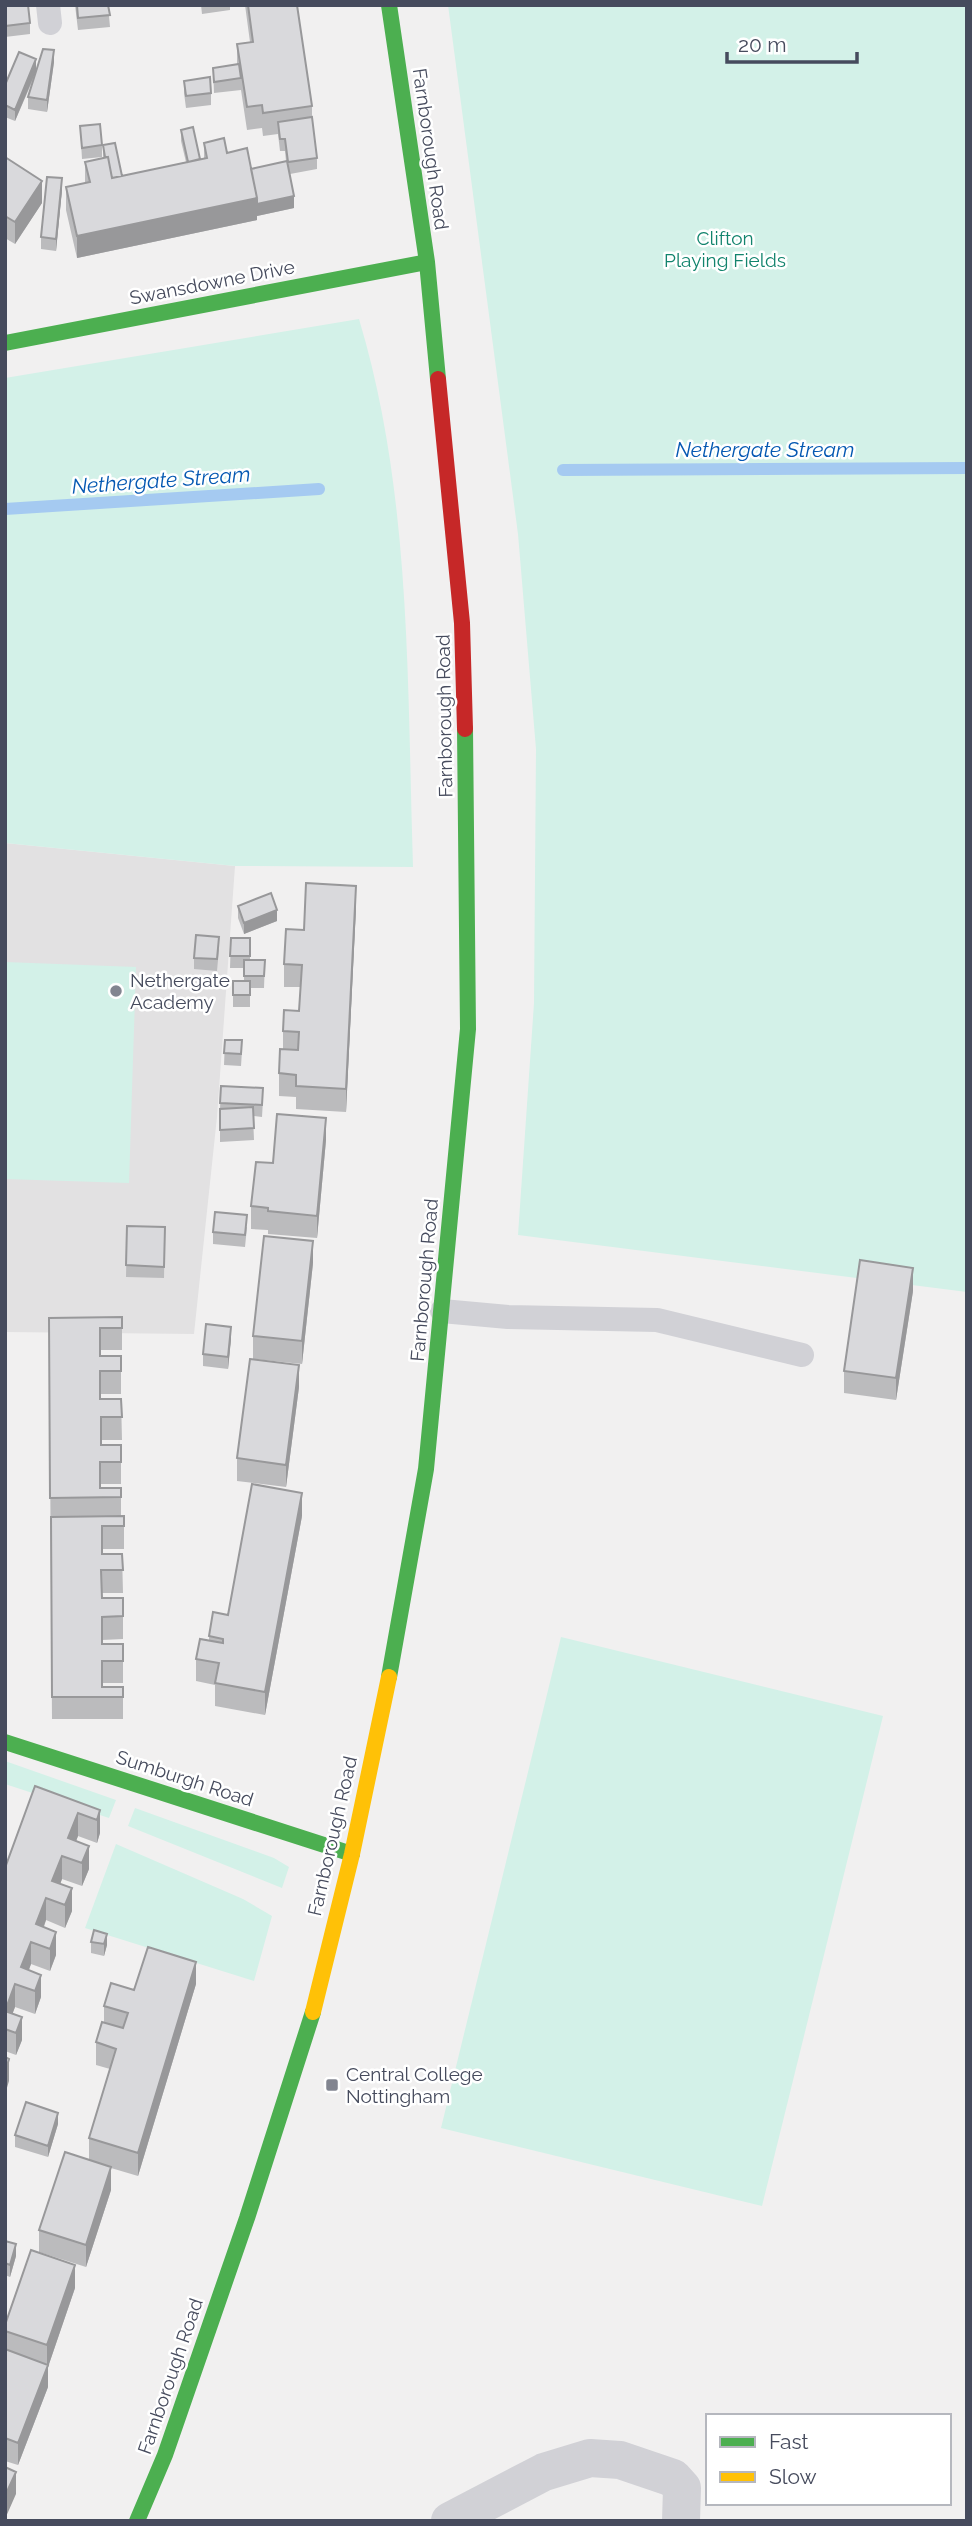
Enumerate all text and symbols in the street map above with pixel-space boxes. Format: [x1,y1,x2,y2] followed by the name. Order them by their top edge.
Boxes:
[727,21,856,65] scale bar
[738,32,786,57] text: 20 m
[409,67,453,231] street label: Farnborough Road
[664,227,786,271] park label: Clifton Playing Fields
[128,255,296,309] street label: Swansdowne Drive
[675,437,855,462] water label: Nethergate Stream
[71,461,251,499] water label: Nethergate Stream
[432,634,456,798] street label: Farnborough Road
[130,969,230,1013] place label: Nethergate Academy
[108,983,124,999] marker: Nethergate Academy
[406,1198,442,1362] street label: Farnborough Road
[114,1745,256,1811] street label: Sumburgh Road
[303,1754,361,1918] street label: Farnborough Road
[346,2063,483,2107] place label: Central College Nottingham
[324,2077,340,2093] marker: Central College Nottingham
[133,2295,207,2457] street label: Farnborough Road
[706,2414,951,2505] legend
[769,2429,809,2454] text: Fast
[769,2464,817,2489] text: Slow

